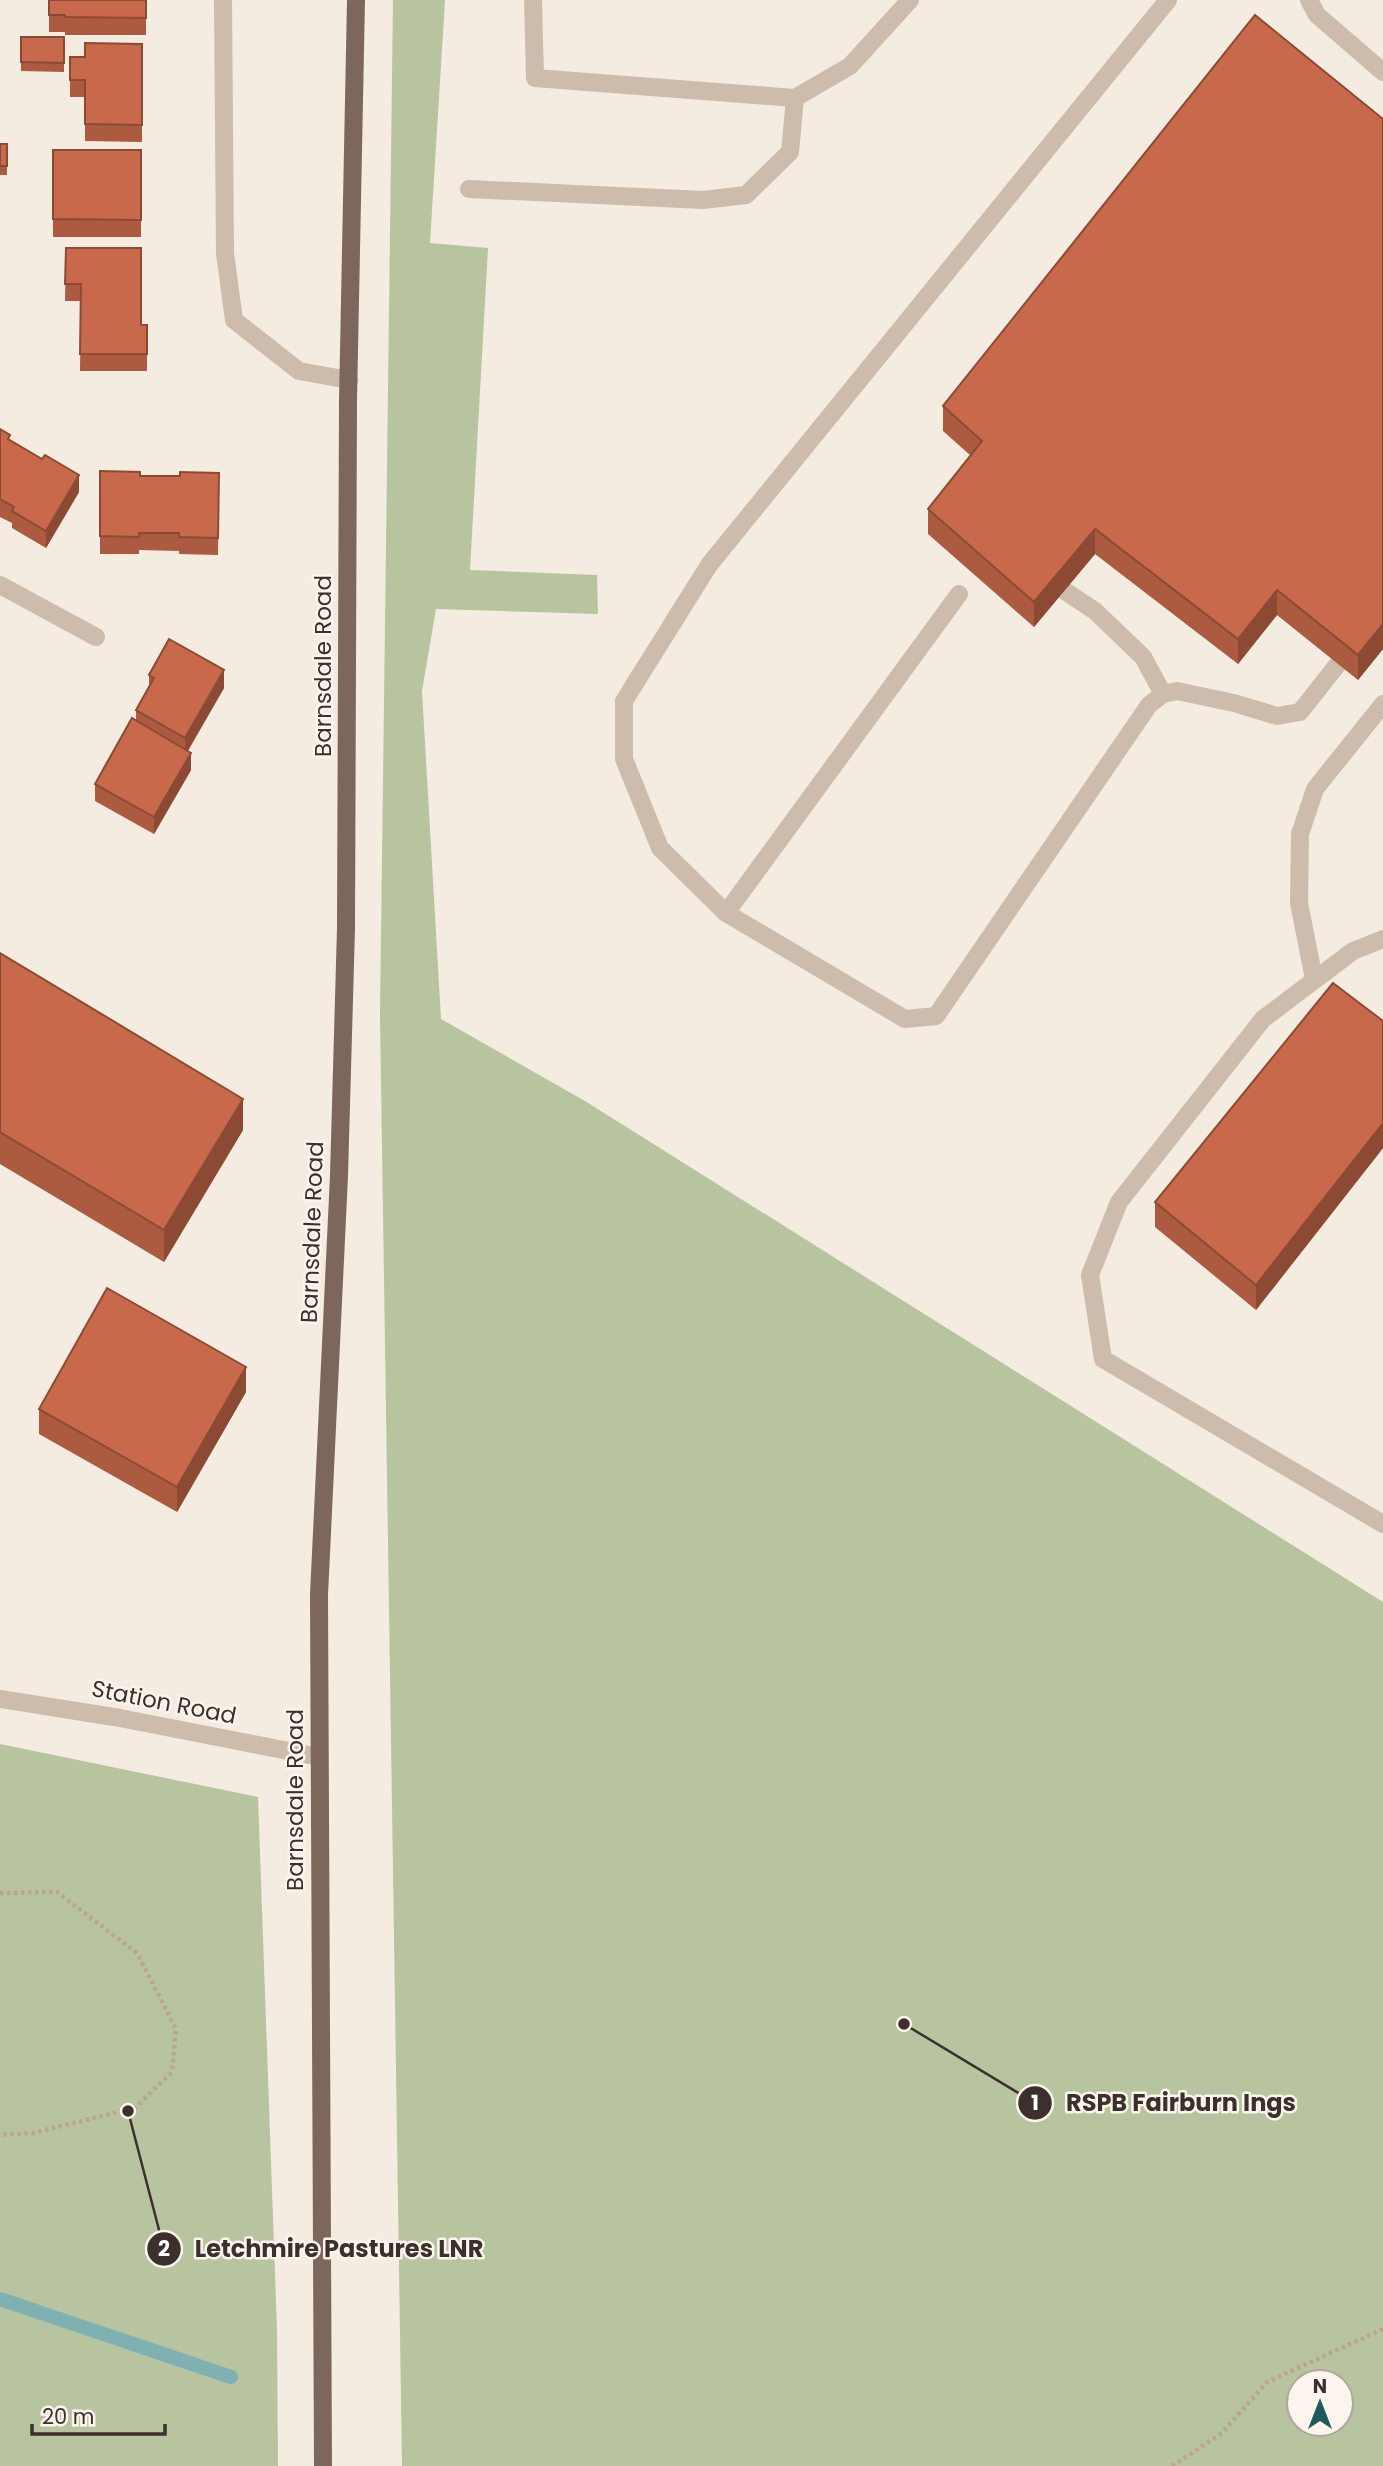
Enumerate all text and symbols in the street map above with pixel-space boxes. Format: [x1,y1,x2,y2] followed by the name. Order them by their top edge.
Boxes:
[307,575,339,757] street label: Barnsdale Road
[293,1141,331,1323] street label: Barnsdale Road
[89,1672,239,1732] street label: Station Road
[279,1709,311,1891] street label: Barnsdale Road
[1017,2080,1310,2125] callout: RSPB Fairburn Ings
[1066,2086,1296,2119] text: RSPB Fairburn Ings
[1031,2088,1039,2117] text: 1
[146,2226,498,2271] callout: Letchmire Pastures LNR
[195,2232,483,2265] text: Letchmire Pastures LNR
[158,2234,170,2263] text: 2
[1285,2368,1355,2438] north arrow
[1313,2373,1327,2400] text: N
[32,2392,164,2436] scale bar
[42,2402,95,2431] text: 20 m

